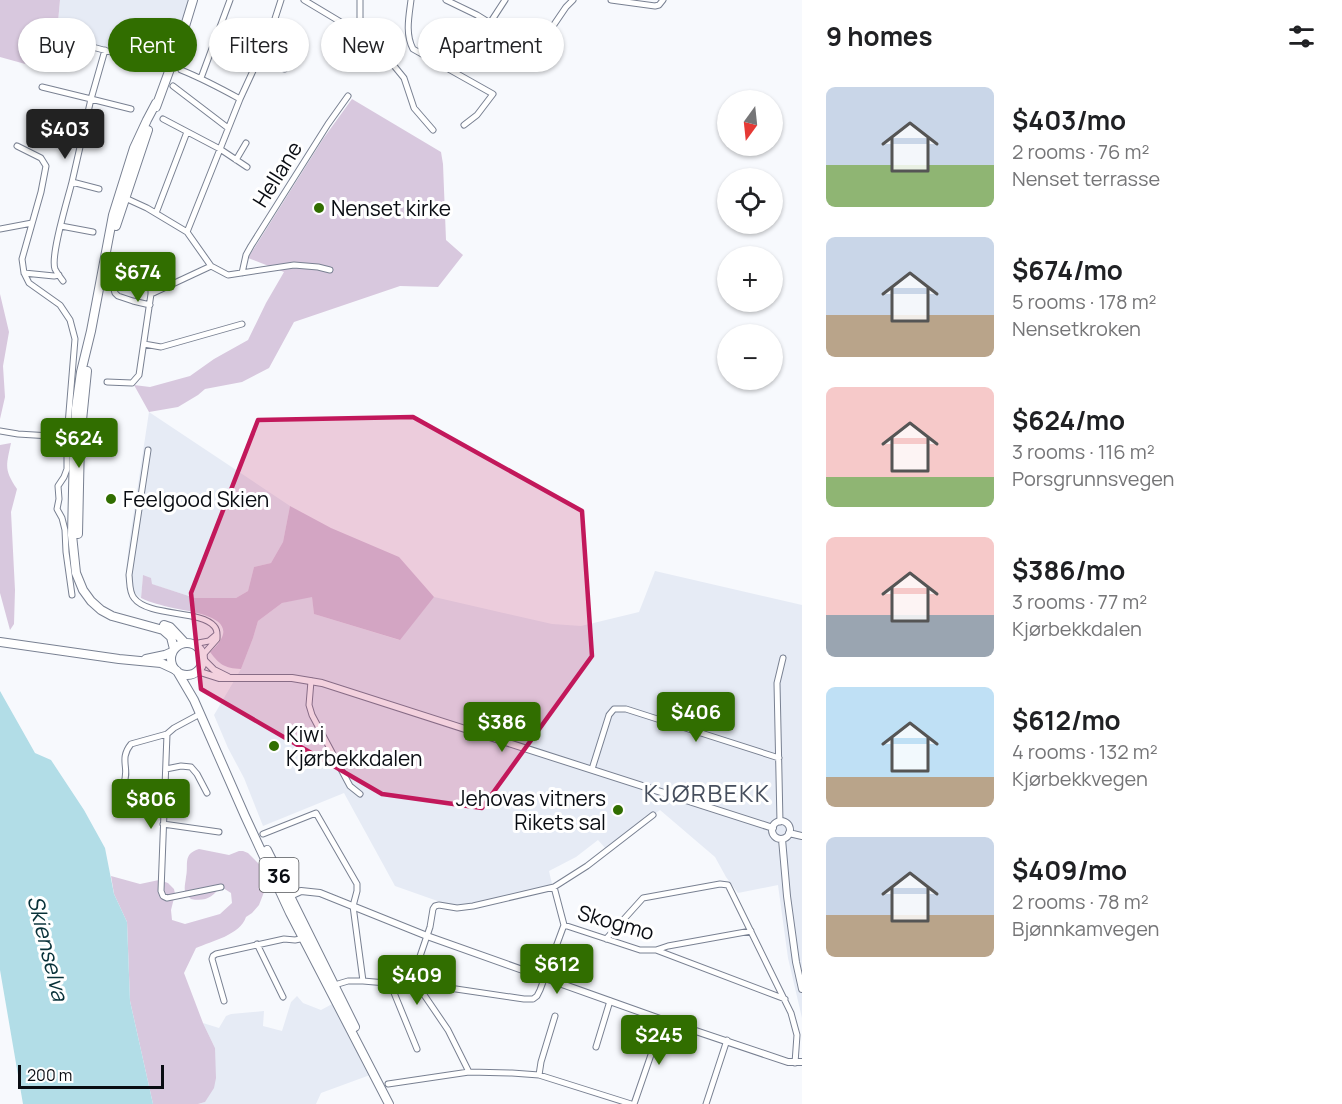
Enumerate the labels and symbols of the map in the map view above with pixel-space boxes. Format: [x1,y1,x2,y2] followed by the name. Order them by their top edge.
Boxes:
[717,90,783,156] north arrow
[29,109,101,160] pin: $403
[246,136,308,212] street label: Hellane
[331,194,451,222] place label: Nenset kirke
[312,201,326,215] marker: Nenset kirke
[102,252,174,303] pin: $674
[43,418,115,469] pin: $624
[123,485,269,513] place label: Feelgood Skien
[104,492,118,506] marker: Feelgood Skien
[660,692,732,743] pin: $406
[466,702,538,753] pin: $386
[286,720,423,772] place label: Kiwi Kjørbekkdalen
[267,739,281,753] marker: Kiwi Kjørbekkdalen
[644,776,770,809] district label: KJØRBEKK
[115,779,187,830] pin: $806
[456,784,606,836] place label: Jehovas vitners Rikets sal
[611,803,625,817] marker: Jehovas vitners Rikets sal
[260,858,298,892] road number: 36
[20,892,76,1005] water label: Skienselva
[575,898,657,946] street label: Skogmo
[521,944,593,995] pin: $612
[381,955,453,1006] pin: $409
[623,1015,695,1066] pin: $245
[18,1062,164,1090] scale bar

